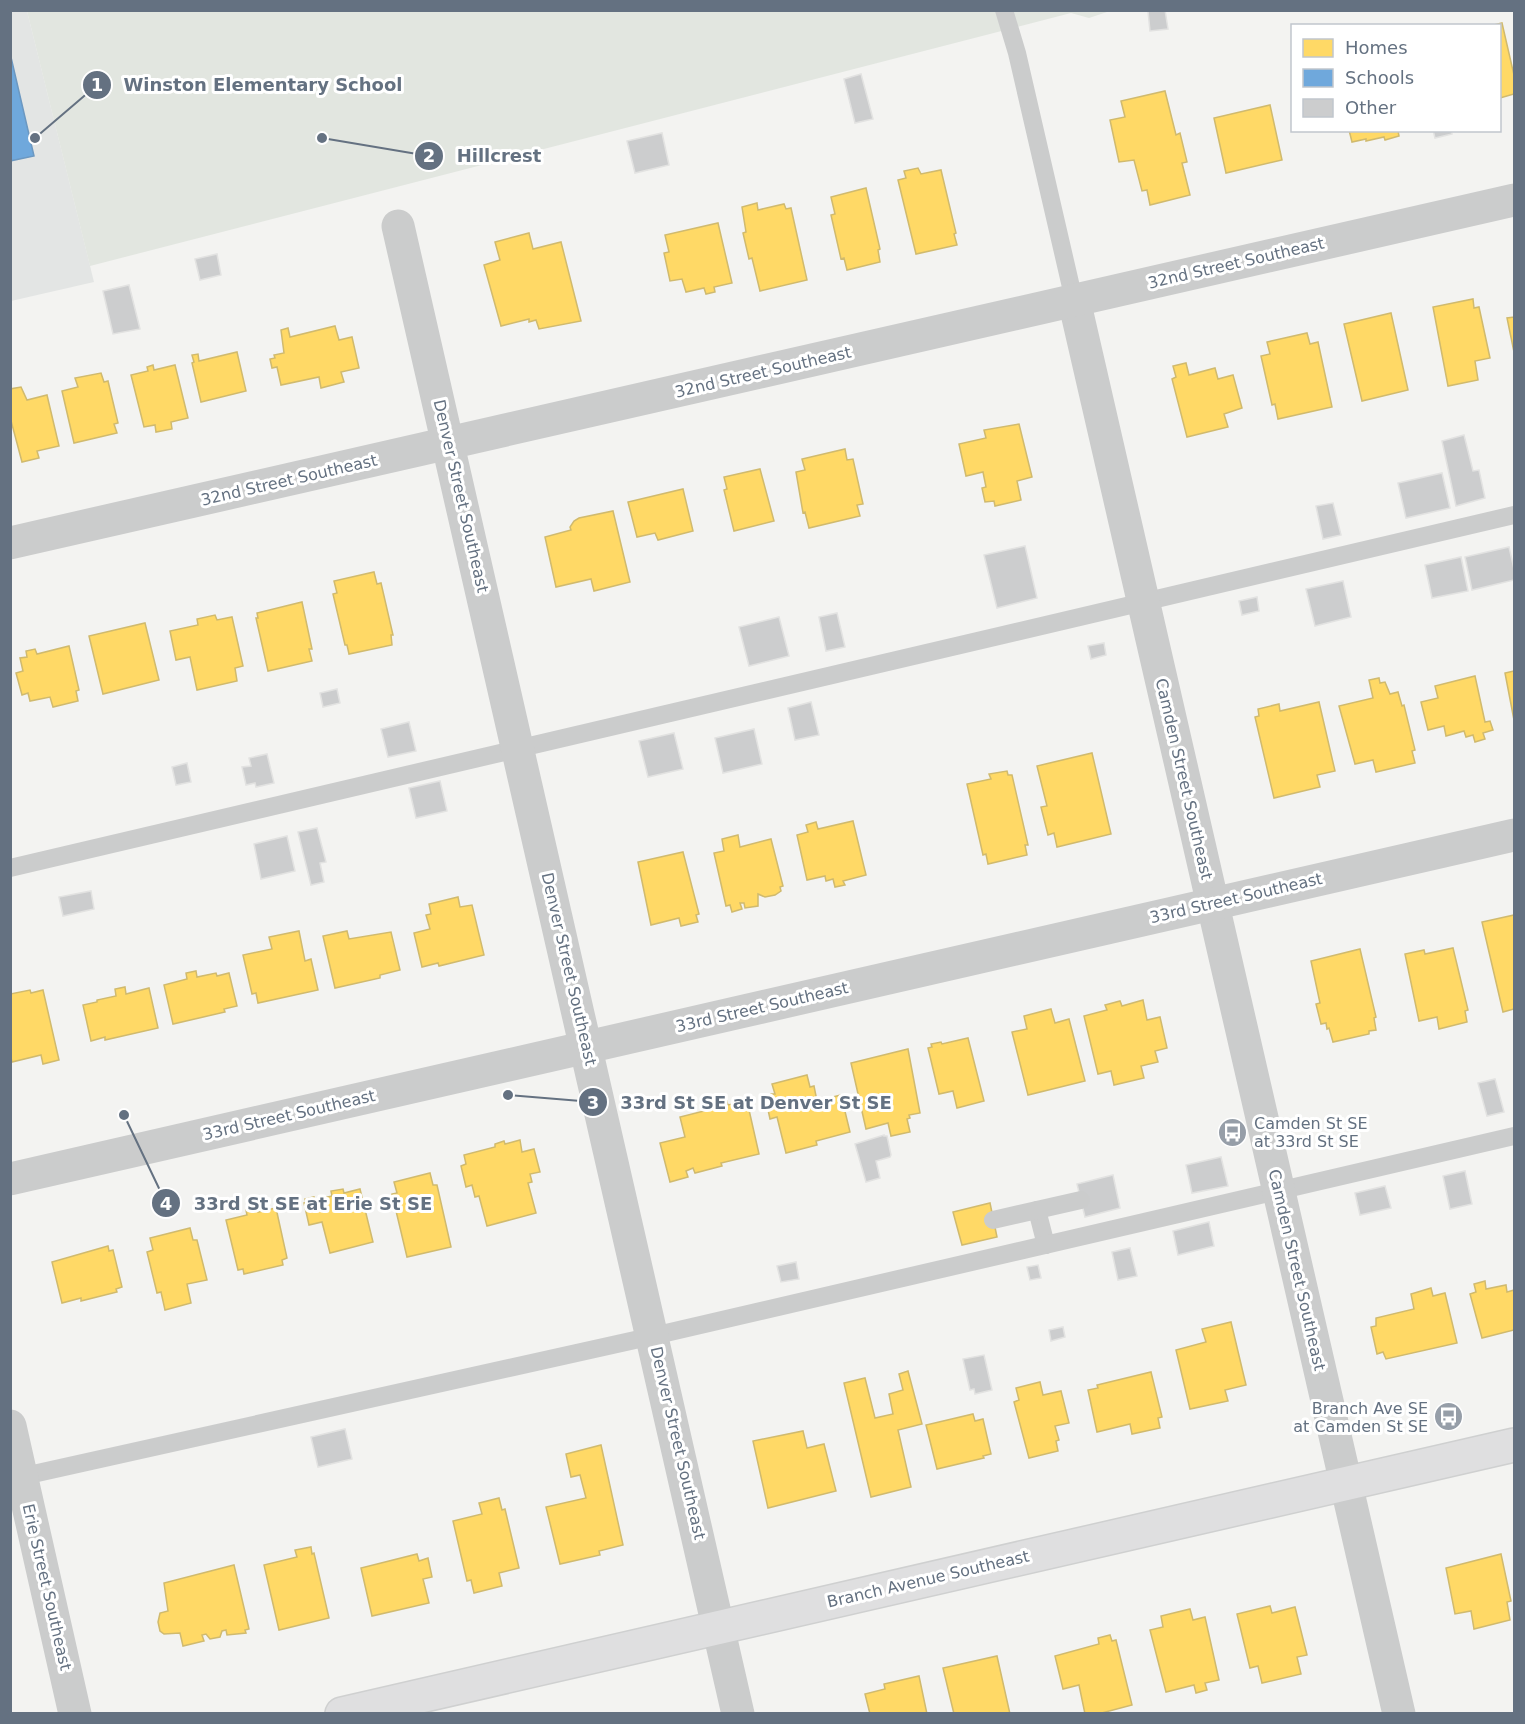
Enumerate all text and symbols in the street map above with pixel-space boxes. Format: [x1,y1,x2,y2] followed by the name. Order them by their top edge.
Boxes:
[1291,24,1501,132] legend
[1345,37,1408,58] text: Homes
[82,67,415,103] callout: Winston Elementary School
[1345,67,1414,88] text: Schools
[91,74,103,95] text: 1
[123,74,403,95] text: Winston Elementary School
[1345,97,1397,118] text: Other
[414,138,553,174] callout: Hillcrest
[423,145,435,166] text: 2
[457,145,542,166] text: Hillcrest
[1146,233,1326,293] street label: 32nd Street Southeast
[673,342,853,402] street label: 32nd Street Southeast
[430,398,492,594] street label: Denver Street Southeast
[199,450,379,510] street label: 32nd Street Southeast
[1152,676,1216,882] street label: Camden Street Southeast
[1148,869,1324,927] street label: 33rd Street Southeast
[538,871,600,1067] street label: Denver Street Southeast
[674,978,850,1036] street label: 33rd Street Southeast
[578,1084,904,1120] callout: 33rd St SE at Denver St SE
[201,1086,377,1144] street label: 33rd Street Southeast
[587,1092,599,1113] text: 3
[620,1092,892,1113] text: 33rd St SE at Denver St SE
[1254,1114,1368,1151] place label: Camden St SE at 33rd St SE
[1217,1116,1249,1148] bus stop icon: Camden St SE at 33rd St SE
[1265,1167,1329,1373] street label: Camden Street Southeast
[151,1185,444,1221] callout: 33rd St SE at Erie St SE
[160,1193,172,1214] text: 4
[194,1193,432,1214] text: 33rd St SE at Erie St SE
[647,1345,709,1541] street label: Denver Street Southeast
[1293,1399,1428,1436] place label: Branch Ave SE at Camden St SE
[1433,1401,1465,1433] bus stop icon: Branch Ave SE at Camden St SE
[19,1502,75,1672] street label: Erie Street Southeast
[825,1546,1031,1612] street label: Branch Avenue Southeast

